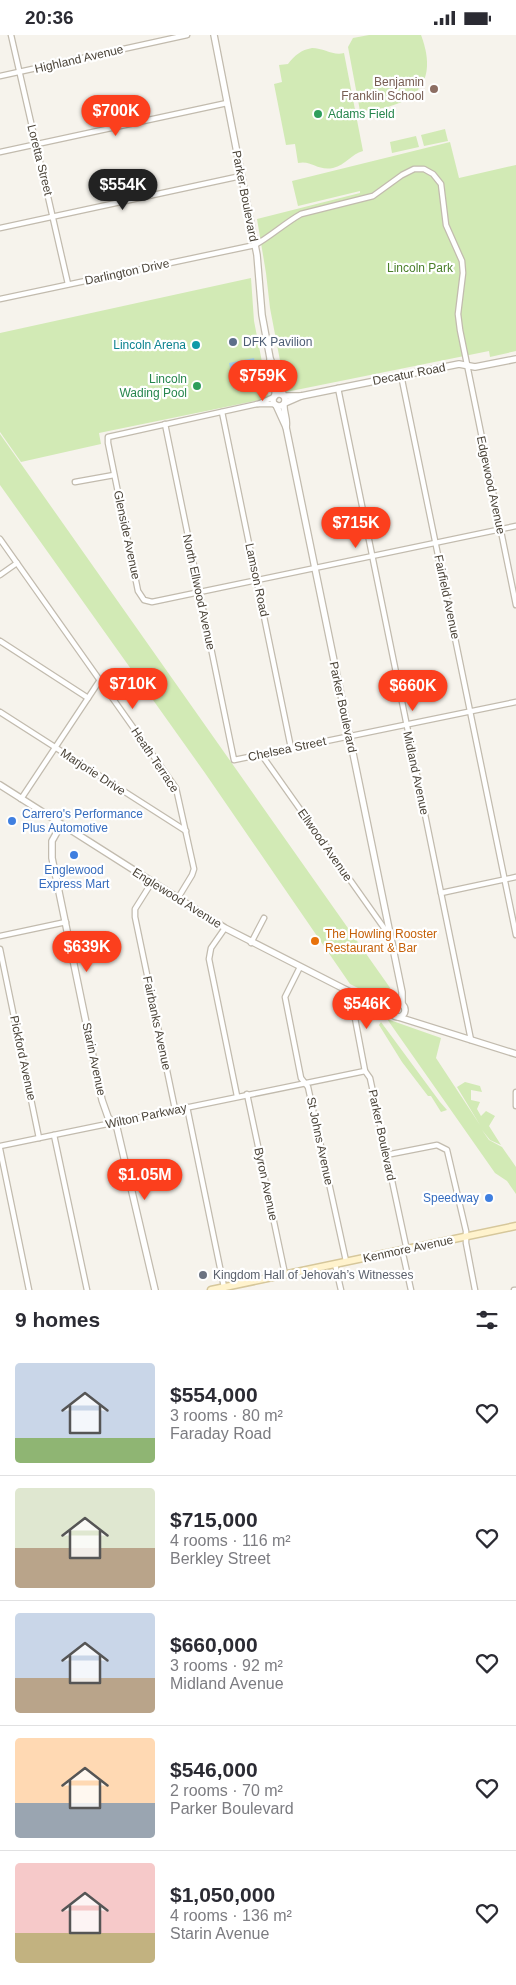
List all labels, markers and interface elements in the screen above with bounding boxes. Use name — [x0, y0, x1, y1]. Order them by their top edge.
text: 20:36 — [25, 7, 74, 28]
street label: Highland Avenue — [33, 42, 125, 76]
place label: Benjamin Franklin School — [341, 75, 424, 103]
marker: Benjamin Franklin School — [428, 83, 440, 95]
pin: $700K — [81, 94, 151, 137]
text: $700K — [92, 102, 140, 119]
place label: Adams Field — [328, 107, 395, 121]
marker: Adams Field — [312, 108, 324, 120]
street label: Loretta Street — [24, 123, 56, 198]
street label: Parker Boulevard — [229, 149, 261, 243]
pin: $554K — [88, 169, 158, 211]
text: $554K — [99, 176, 147, 193]
street label: Darlington Drive — [83, 256, 171, 288]
park label: Lincoln Park — [387, 261, 454, 275]
place label: DFK Pavilion — [243, 335, 312, 349]
marker: DFK Pavilion — [227, 336, 239, 348]
place label: Lincoln Arena — [113, 338, 186, 352]
marker: Lincoln Arena — [190, 339, 202, 351]
pin: $759K — [228, 359, 298, 402]
street label: Decatur Road — [371, 360, 447, 388]
text: $759K — [239, 367, 287, 384]
place label: Lincoln Wading Pool — [119, 372, 187, 400]
marker: Lincoln Wading Pool — [191, 380, 203, 392]
street label: Edgewood Avenue — [474, 435, 508, 536]
street label: Glenside Avenue — [111, 489, 143, 581]
pin: $715K — [321, 507, 391, 549]
text: $715K — [332, 514, 380, 531]
street label: North Ellwood Avenue — [180, 533, 218, 651]
street label: Lamson Road — [242, 542, 272, 618]
street label: Fairfield Avenue — [431, 554, 463, 641]
street label: Parker Boulevard — [327, 660, 359, 754]
pin: $710K — [98, 667, 168, 710]
pin: $660K — [378, 669, 448, 712]
text: $710K — [109, 675, 157, 692]
text: $660K — [389, 677, 437, 694]
street label: Heath Terrace — [128, 725, 182, 795]
street label: Midland Avenue — [400, 730, 432, 816]
street label: Chelsea Street — [247, 734, 328, 764]
street label: Marjorie Drive — [58, 746, 128, 798]
street label: Ellwood Avenue — [295, 806, 355, 884]
place label: Carrero's Performance Plus Automotive — [22, 807, 143, 835]
marker: Carrero's Performance Plus Automotive — [6, 815, 18, 827]
marker: Englewood Express Mart — [68, 849, 80, 861]
place label: Englewood Express Mart — [39, 863, 110, 891]
street label: Englewood Avenue — [130, 865, 224, 931]
place label: The Howling Rooster Restaurant & Bar — [325, 927, 437, 955]
pin: $639K — [52, 931, 122, 973]
marker: The Howling Rooster Restaurant & Bar — [309, 935, 321, 947]
text: $639K — [63, 938, 111, 955]
street label: Fairbanks Avenue — [140, 975, 174, 1072]
pin: $546K — [332, 987, 402, 1030]
text: $546K — [343, 995, 391, 1012]
street label: Pickford Avenue — [7, 1014, 39, 1102]
street label: Starin Avenue — [79, 1021, 109, 1097]
street label: Parker Boulevard — [366, 1088, 398, 1182]
street label: St Johns Avenue — [304, 1096, 336, 1187]
street label: Wilton Parkway — [104, 1101, 188, 1131]
street label: Byron Avenue — [251, 1146, 281, 1222]
pin: $1.05M — [104, 1159, 186, 1201]
text: $1.05M — [118, 1166, 172, 1183]
place label: Speedway — [423, 1191, 479, 1205]
marker: Speedway — [483, 1192, 495, 1204]
street label: Kenmore Avenue — [362, 1233, 455, 1265]
place label: Kingdom Hall of Jehovah’s Witnesses — [213, 1268, 414, 1282]
marker: Kingdom Hall of Jehovah’s Witnesses — [197, 1269, 209, 1281]
icon: filters — [473, 1306, 501, 1334]
text: 9 homes — [15, 1308, 100, 1331]
icon: home — [55, 1383, 115, 1443]
text: $554,000 — [170, 1383, 258, 1406]
icon: heart — [473, 1399, 501, 1427]
text: 3 rooms · 80 m² — [170, 1407, 283, 1424]
text: Faraday Road — [170, 1425, 271, 1442]
icon: home — [55, 1508, 115, 1568]
text: $715,000 — [170, 1508, 258, 1531]
icon: heart — [473, 1524, 501, 1552]
text: 4 rooms · 116 m² — [170, 1532, 291, 1549]
text: Berkley Street — [170, 1550, 270, 1567]
icon: home — [55, 1633, 115, 1693]
text: $660,000 — [170, 1633, 258, 1656]
icon: heart — [473, 1649, 501, 1677]
text: 3 rooms · 92 m² — [170, 1657, 283, 1674]
text: Midland Avenue — [170, 1675, 284, 1692]
icon: home — [55, 1758, 115, 1818]
text: $546,000 — [170, 1758, 258, 1781]
icon: heart — [473, 1774, 501, 1802]
text: 2 rooms · 70 m² — [170, 1782, 283, 1799]
text: Parker Boulevard — [170, 1800, 294, 1817]
icon: home — [55, 1883, 115, 1943]
text: $1,050,000 — [170, 1883, 275, 1906]
icon: heart — [473, 1899, 501, 1927]
text: 4 rooms · 136 m² — [170, 1907, 292, 1924]
text: Starin Avenue — [170, 1925, 269, 1942]

